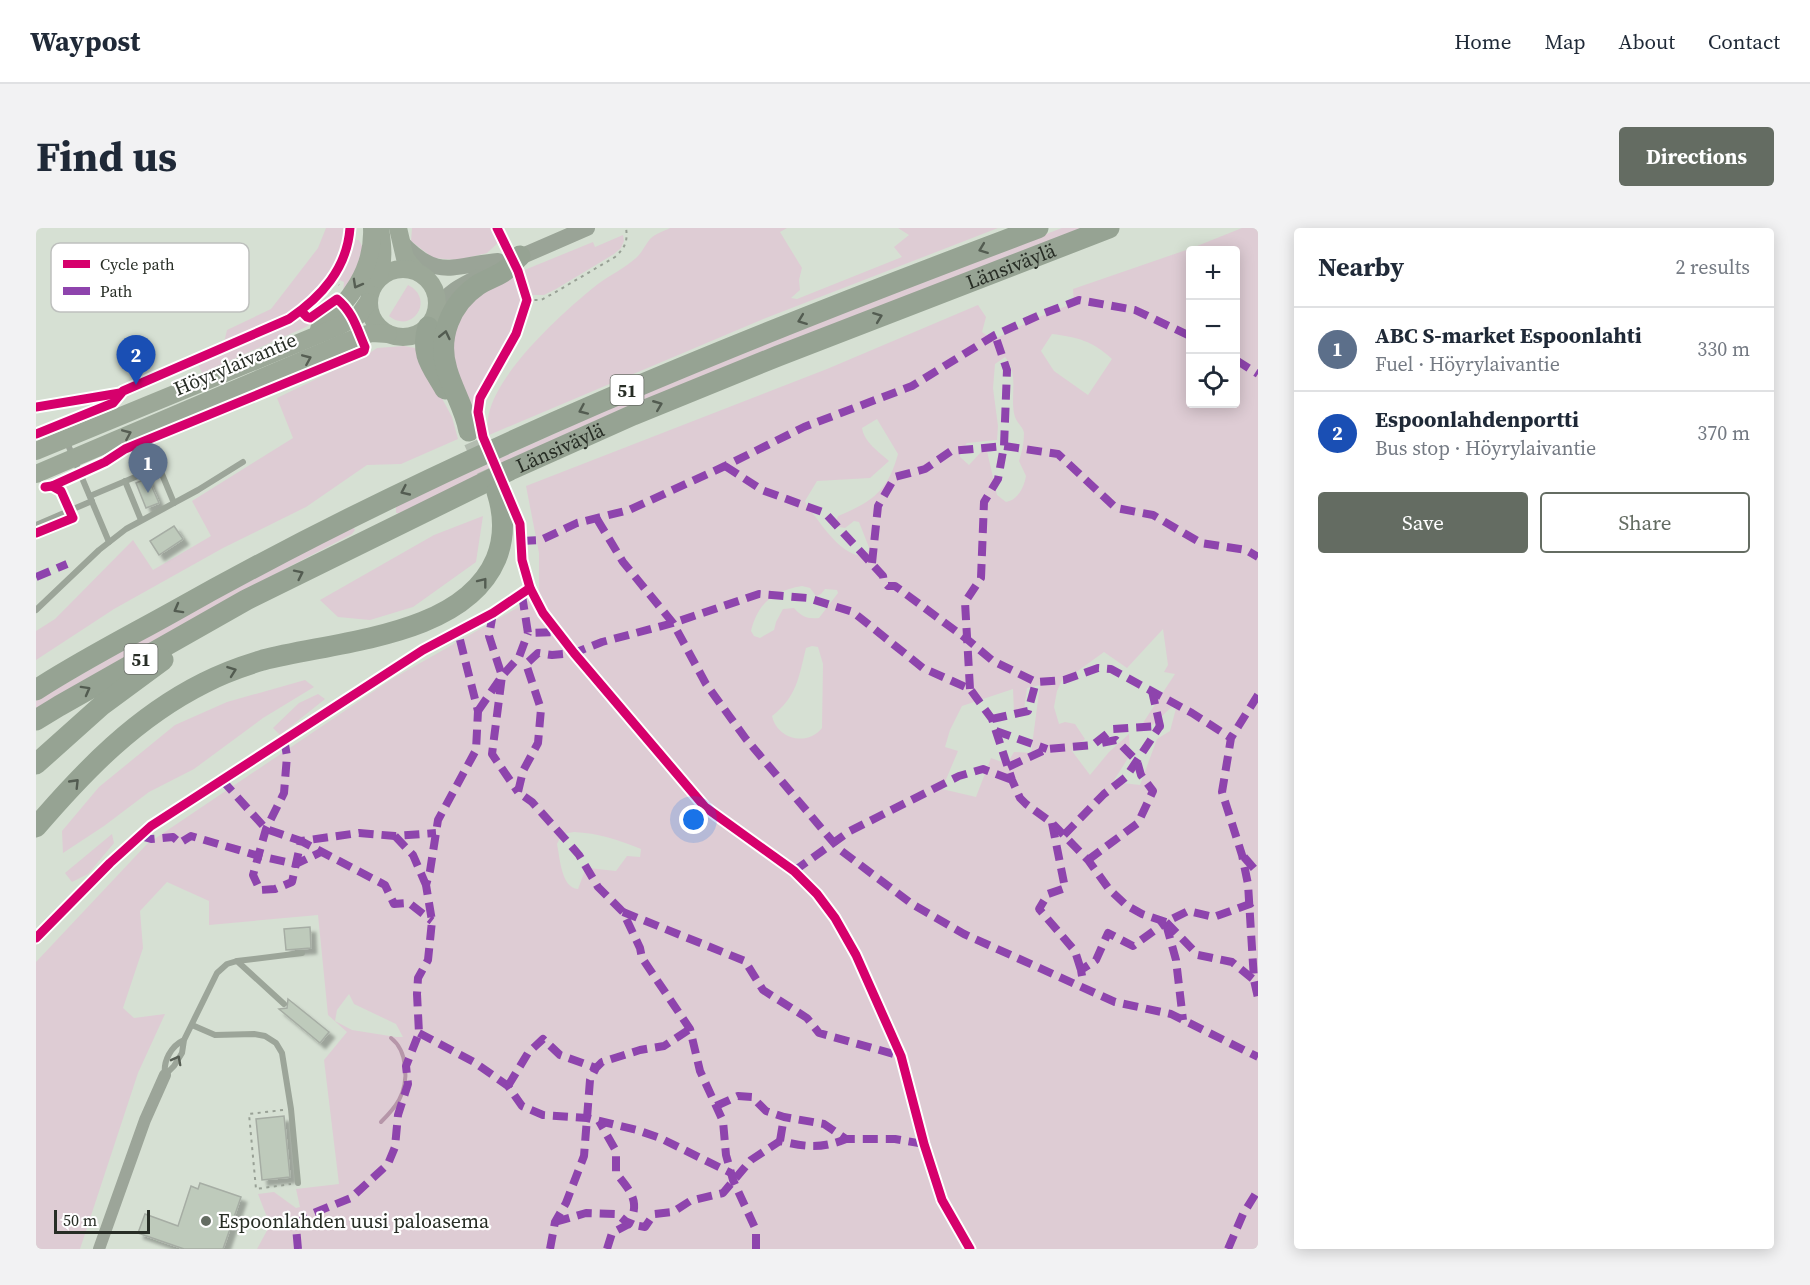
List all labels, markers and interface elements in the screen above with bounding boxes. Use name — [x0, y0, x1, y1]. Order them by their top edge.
text: Waypost — [30, 22, 140, 60]
text: Home — [1454, 27, 1512, 56]
text: Map — [1545, 27, 1586, 56]
text: About — [1619, 27, 1675, 56]
text: Contact — [1708, 27, 1780, 56]
text: Find us — [36, 127, 177, 185]
button: Directions — [1619, 127, 1774, 186]
street label: Länsiväylä — [962, 236, 1060, 296]
one-way arrow — [979, 242, 990, 254]
legend — [51, 243, 249, 312]
map controls — [1186, 246, 1240, 408]
button: + — [1186, 246, 1240, 300]
text: Nearby — [1318, 249, 1404, 285]
text: Cycle path — [100, 253, 175, 275]
text: 2 results — [1675, 253, 1750, 281]
one-way arrow — [353, 277, 364, 288]
text: Path — [100, 280, 133, 302]
button: − — [1186, 300, 1240, 354]
one-way arrow — [797, 312, 807, 325]
one-way arrow — [872, 312, 883, 324]
text: ABC S-market Espoonlahti — [1375, 320, 1642, 350]
street label: Höyrylaivantie — [169, 326, 301, 402]
one-way arrow — [438, 330, 451, 340]
text: 1 — [1332, 335, 1343, 363]
text: 330 m — [1697, 335, 1750, 363]
pin: 2 — [116, 336, 156, 385]
text: Fuel · Höyrylaivantie — [1375, 350, 1560, 378]
one-way arrow — [301, 354, 312, 366]
button: locate — [1186, 354, 1240, 408]
road number: 51 — [610, 375, 644, 405]
one-way arrow — [652, 400, 663, 412]
one-way arrow — [578, 403, 589, 415]
text: Espoonlahdenportti — [1375, 404, 1579, 434]
street label: Länsiväylä — [511, 415, 609, 480]
text: 2 — [1332, 419, 1343, 447]
text: 370 m — [1697, 419, 1750, 447]
one-way arrow — [121, 429, 132, 441]
text: Bus stop · Höyrylaivantie — [1375, 434, 1596, 462]
pin: 1 — [128, 444, 168, 493]
one-way arrow — [401, 484, 412, 496]
button: Save — [1318, 492, 1528, 553]
button: Share — [1540, 492, 1750, 553]
one-way arrow — [292, 570, 303, 581]
one-way arrow — [475, 577, 486, 588]
one-way arrow — [173, 602, 184, 613]
road number: 51 — [124, 644, 158, 674]
one-way arrow — [226, 665, 237, 678]
one-way arrow — [80, 686, 90, 697]
one-way arrow — [68, 780, 79, 790]
your location — [679, 805, 708, 834]
one-way arrow — [170, 1056, 181, 1066]
scale bar — [54, 1207, 150, 1234]
place label: Espoonlahden uusi paloasema — [218, 1207, 490, 1235]
text: 50 m — [63, 1209, 97, 1231]
marker: Espoonlahden uusi paloasema — [199, 1214, 213, 1228]

